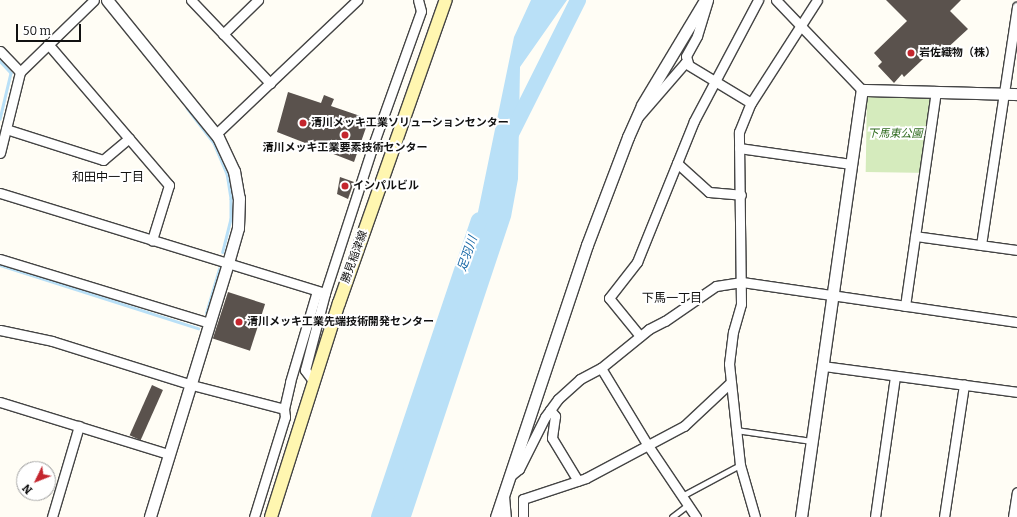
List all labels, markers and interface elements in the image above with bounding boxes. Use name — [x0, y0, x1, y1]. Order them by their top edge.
scale bar — [18, 16, 83, 42]
text: 50 m — [23, 24, 51, 38]
place label: 岩佐織物（株） — [919, 46, 996, 60]
marker: 岩佐織物（株） — [906, 48, 916, 58]
place label: 清川メッキ工業ソリューションセンター — [311, 116, 509, 130]
marker: 清川メッキ工業ソリューションセンター — [298, 118, 308, 128]
park label: 下馬東公園 — [868, 127, 922, 141]
marker: 清川メッキ工業要素技術センター — [340, 130, 350, 140]
place label: 清川メッキ工業要素技術センター — [263, 141, 427, 155]
district label: 和田中一丁目 — [72, 171, 144, 185]
place label: インパルビル — [353, 179, 419, 193]
marker: インパルビル — [340, 181, 350, 191]
street label: 勝見稲津線 — [339, 229, 371, 285]
water label: 足羽川 — [455, 235, 481, 273]
district label: 下馬一丁目 — [642, 292, 702, 306]
place label: 清川メッキ工業先端技術開発センター — [247, 315, 434, 329]
marker: 清川メッキ工業先端技術開発センター — [234, 317, 244, 327]
north arrow — [16, 461, 56, 501]
text: N — [20, 481, 35, 496]

